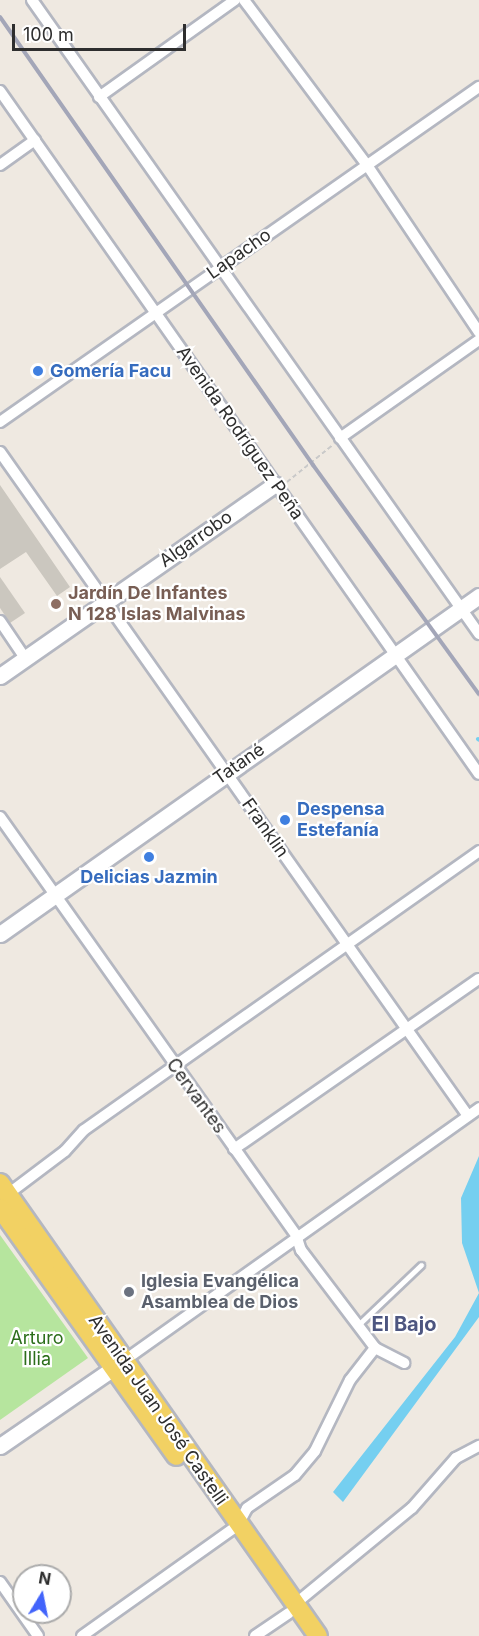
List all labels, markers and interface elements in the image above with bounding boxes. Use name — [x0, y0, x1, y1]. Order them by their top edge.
scale bar — [15, 12, 189, 50]
text: 100 m — [23, 24, 74, 45]
street label: Lapacho — [203, 224, 275, 284]
street label: Avenida Rodríguez Peña — [172, 342, 308, 524]
place label: Gomería Facu — [50, 360, 171, 382]
marker: Gomería Facu — [31, 364, 45, 378]
street label: Algarrobo — [155, 506, 237, 572]
place label: Jardín De Infantes N 128 Islas Malvinas — [68, 583, 246, 626]
marker: Jardín De Infantes N 128 Islas Malvinas — [49, 597, 63, 611]
street label: Tatané — [209, 739, 269, 789]
street label: Franklin — [237, 794, 293, 862]
place label: Despensa Estefanía — [297, 799, 385, 842]
marker: Despensa Estefanía — [278, 813, 292, 827]
marker: Delicias Jazmin — [142, 850, 156, 864]
place label: Delicias Jazmin — [80, 866, 218, 888]
street label: Cervantes — [162, 1054, 230, 1138]
place label: Iglesia Evangélica Asamblea de Dios — [141, 1271, 299, 1314]
marker: Iglesia Evangélica Asamblea de Dios — [122, 1285, 136, 1299]
street label: Avenida Juan José Castelli — [84, 1311, 232, 1509]
district label: El Bajo — [372, 1312, 436, 1336]
park label: Arturo Illia — [10, 1328, 64, 1370]
north arrow — [12, 1564, 72, 1624]
text: N — [37, 1567, 53, 1589]

